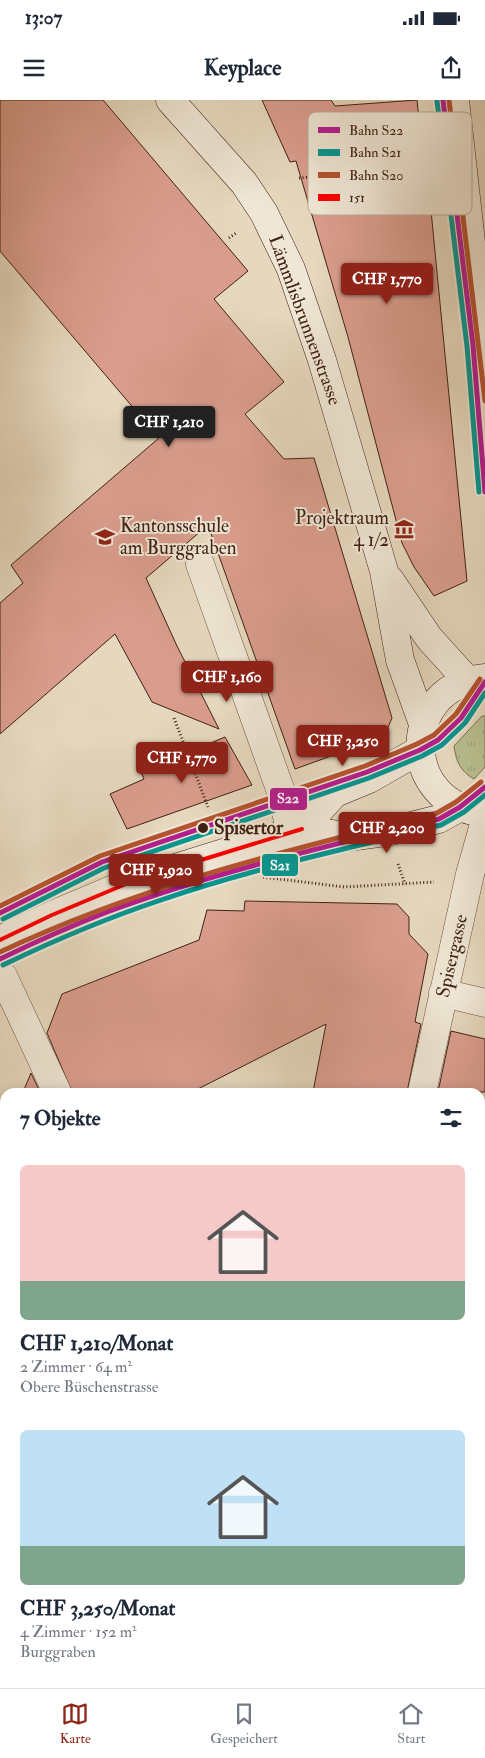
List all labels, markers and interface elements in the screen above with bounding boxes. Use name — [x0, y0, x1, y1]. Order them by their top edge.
text: 13:07 — [25, 6, 62, 30]
icon: menu — [20, 54, 48, 82]
text: Keyplace — [204, 54, 281, 82]
icon: share — [437, 54, 465, 82]
legend — [308, 112, 472, 215]
text: Bahn S22 — [349, 122, 403, 139]
text: Bahn S21 — [349, 144, 401, 161]
text: Bahn S20 — [349, 167, 404, 184]
text: 151 — [349, 189, 365, 206]
street label: Lämmlisbrunnenstrasse — [263, 232, 347, 409]
pin: CHF 1,770 — [330, 262, 444, 305]
text: CHF 1,770 — [352, 269, 422, 289]
pin: CHF 1,210 — [112, 406, 226, 448]
text: CHF 1,210 — [134, 412, 204, 432]
place label: Projektraum 4 1/2 — [295, 506, 389, 552]
place label: Kantonsschule am Burggraben — [120, 514, 237, 560]
museum icon: Projektraum 4 1/2 — [393, 518, 415, 540]
school or university icon: Kantonsschule am Burggraben — [94, 526, 116, 548]
pin: CHF 1,160 — [170, 660, 284, 703]
text: CHF 1,160 — [192, 667, 262, 687]
pin: CHF 3,250 — [286, 724, 400, 767]
text: CHF 3,250 — [307, 731, 379, 751]
pin: CHF 1,770 — [125, 742, 239, 784]
text: CHF 1,770 — [147, 748, 217, 768]
line badge: S22 — [269, 787, 308, 811]
text: S22 — [277, 790, 299, 807]
pin: CHF 2,200 — [330, 812, 444, 854]
place label: Spisertor — [214, 816, 284, 841]
text: CHF 2,200 — [350, 818, 424, 838]
marker: Spisertor — [196, 821, 210, 835]
line badge: S21 — [261, 853, 299, 877]
pin: CHF 1,920 — [99, 854, 213, 896]
text: S21 — [270, 857, 290, 874]
text: CHF 1,920 — [120, 860, 192, 880]
street label: Spisergasse — [431, 912, 474, 1000]
icon: filters — [437, 1104, 465, 1132]
text: 7 Objekte — [20, 1105, 101, 1132]
icon: home — [198, 1197, 288, 1287]
text: CHF 1,210/Monat — [20, 1330, 173, 1357]
text: 2 Zimmer · 64 m² — [20, 1357, 132, 1377]
text: Obere Büschenstrasse — [20, 1377, 158, 1397]
icon: home — [198, 1462, 288, 1552]
text: CHF 3,250/Monat — [20, 1595, 175, 1622]
text: 4 Zimmer · 152 m² — [20, 1622, 137, 1642]
text: Burggraben — [20, 1642, 96, 1662]
tab: Karte — [60, 1700, 91, 1747]
tab: Gespeichert — [210, 1700, 278, 1747]
tab: Start — [397, 1700, 425, 1747]

